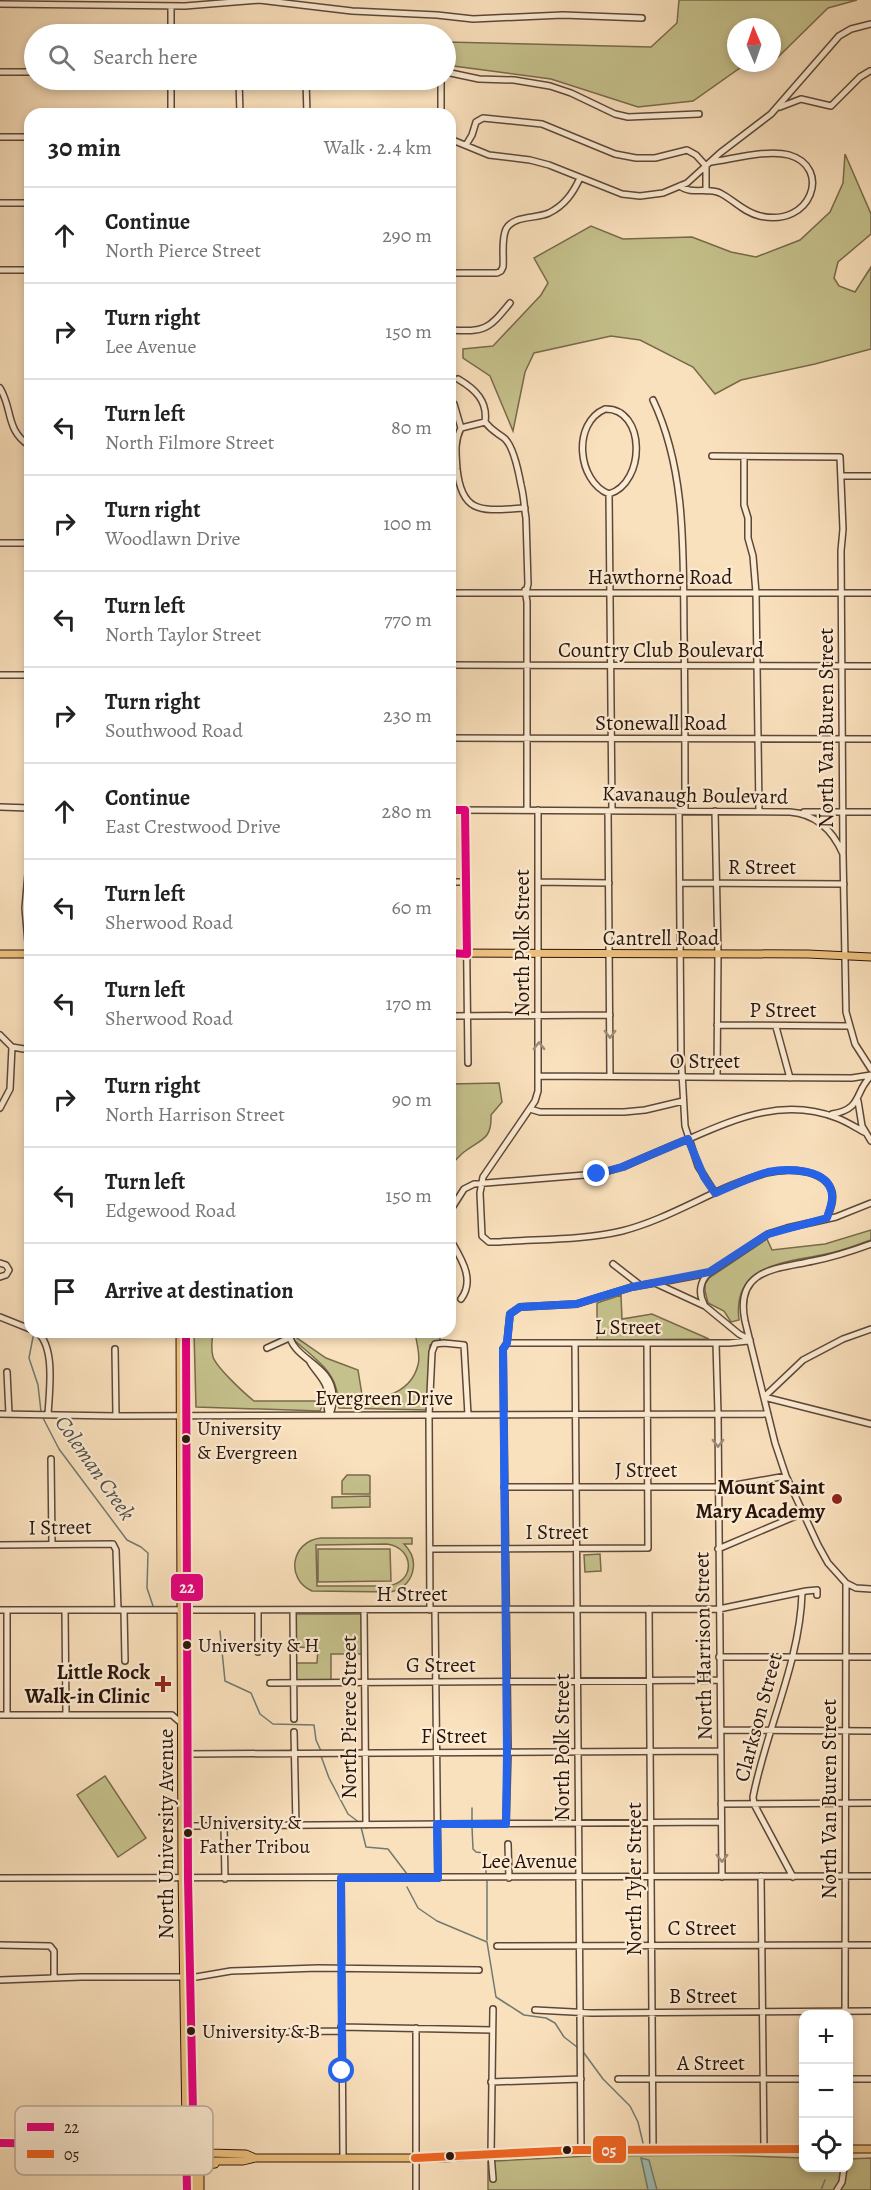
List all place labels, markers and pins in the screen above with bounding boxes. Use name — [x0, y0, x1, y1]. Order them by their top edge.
place label: University & Evergreen — [197, 1415, 298, 1466]
marker: University & Evergreen — [180, 1433, 192, 1445]
place label: Mount Saint Mary Academy — [695, 1473, 826, 1525]
marker: Mount Saint Mary Academy — [830, 1492, 844, 1506]
place label: University & H — [198, 1632, 319, 1659]
marker: University & H — [181, 1639, 193, 1651]
place label: Little Rock Walk-in Clinic — [24, 1658, 150, 1710]
marker: Little Rock Walk-in Clinic — [154, 1675, 172, 1693]
place label: University & Father Tribou — [199, 1809, 310, 1860]
marker: University & Father Tribou — [182, 1827, 194, 1839]
place label: University & B — [202, 2018, 320, 2045]
marker: University & B — [185, 2025, 197, 2037]
unlabelled marker — [561, 2144, 573, 2156]
unlabelled marker — [444, 2150, 456, 2162]

